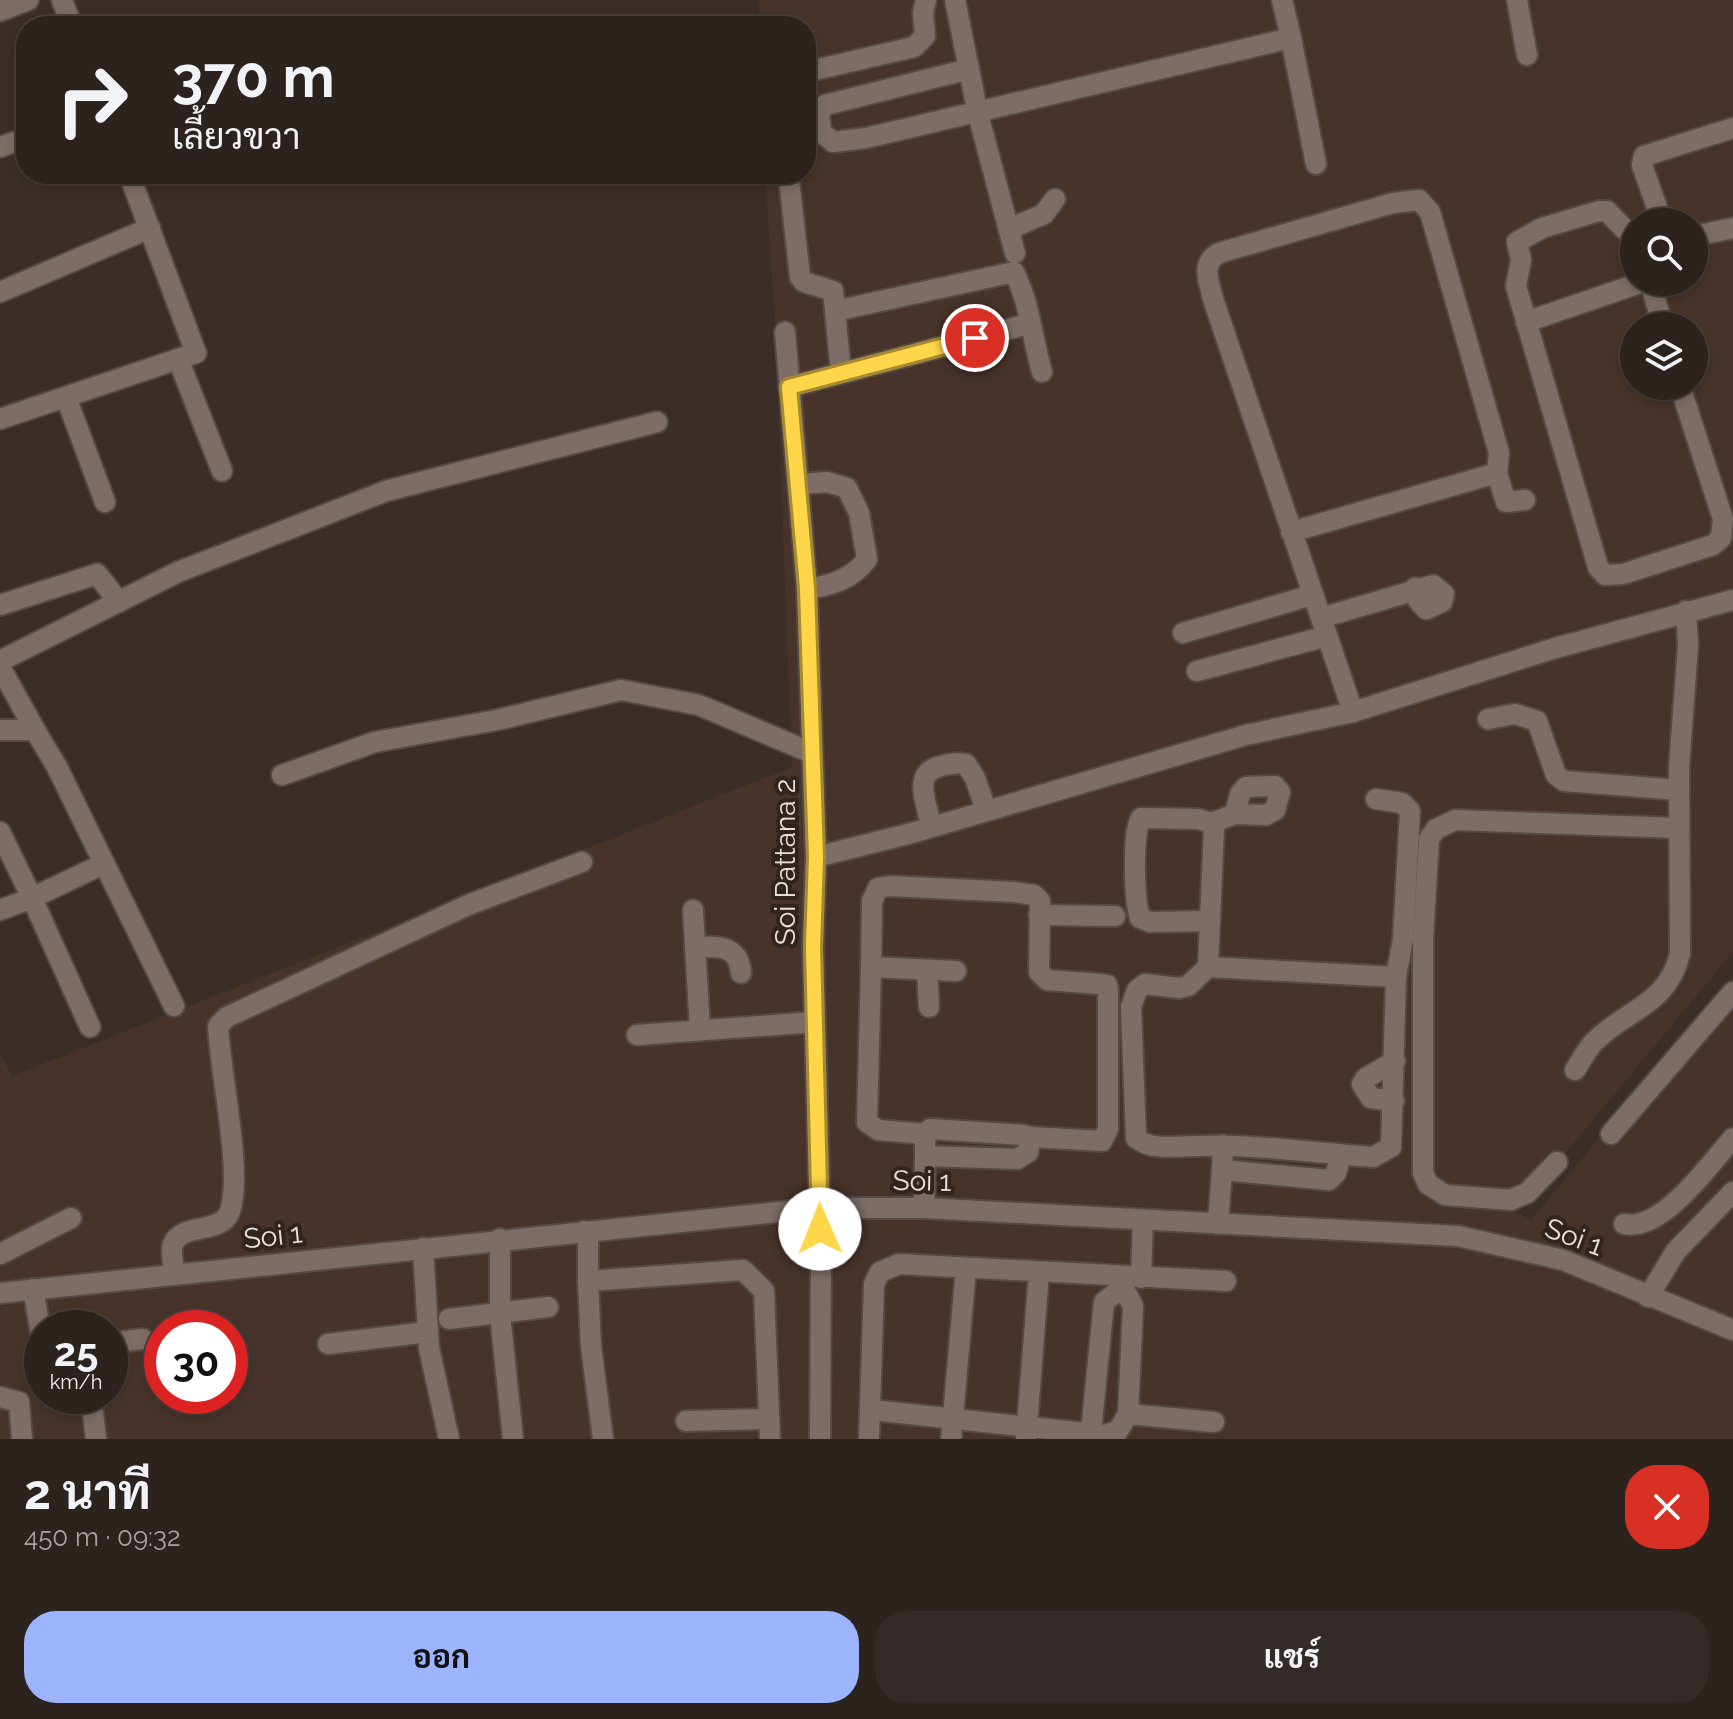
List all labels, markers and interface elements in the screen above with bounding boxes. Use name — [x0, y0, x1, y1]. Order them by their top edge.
text: 370 m — [172, 44, 335, 110]
icon: right — [40, 48, 144, 152]
text: เลี้ยวขวา — [172, 115, 300, 157]
map controls — [1620, 208, 1708, 400]
button: search — [1620, 208, 1708, 296]
pin — [941, 304, 1009, 372]
button: layers — [1620, 312, 1708, 400]
icon: arrive — [953, 316, 997, 360]
street label: Soi Pattana 2 — [769, 779, 802, 945]
street label: Soi 1 — [892, 1164, 952, 1198]
position arrow — [778, 1187, 862, 1271]
street label: Soi 1 — [1541, 1211, 1607, 1263]
street label: Soi 1 — [242, 1217, 304, 1255]
speed limit sign: 30 — [144, 1310, 248, 1414]
text: 25 — [54, 1328, 98, 1375]
text: km/h — [50, 1370, 102, 1394]
text: 2 นาที — [24, 1464, 151, 1520]
button: close — [1625, 1465, 1709, 1549]
text: 450 m · 09:32 — [24, 1522, 180, 1552]
button: ออก — [24, 1611, 859, 1703]
button: แชร์ — [875, 1611, 1709, 1703]

